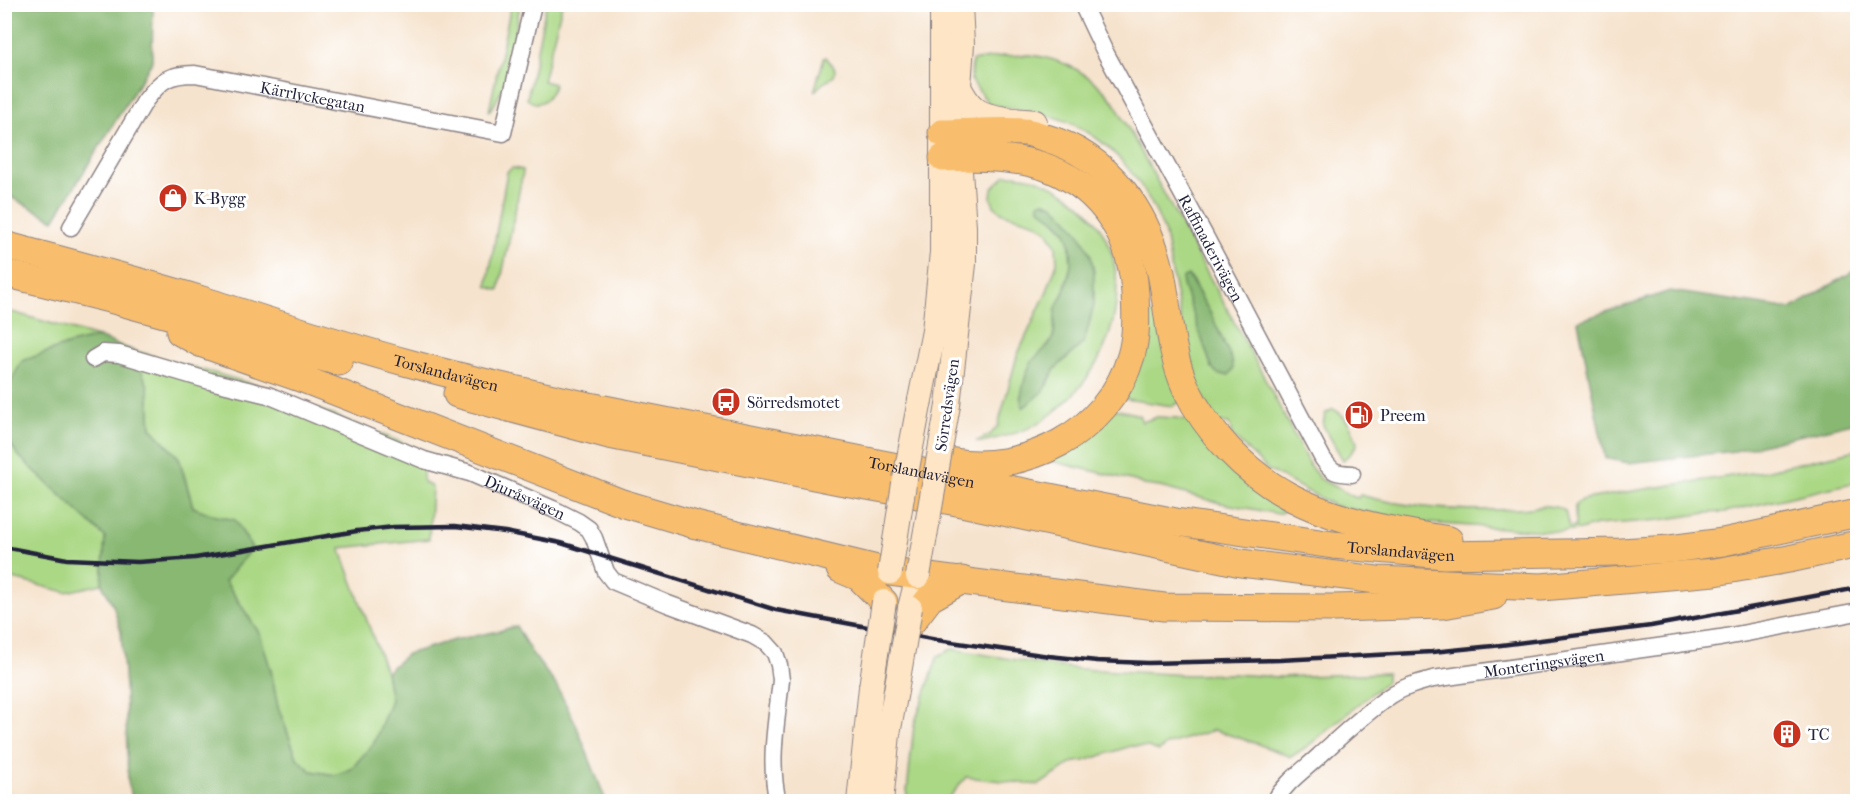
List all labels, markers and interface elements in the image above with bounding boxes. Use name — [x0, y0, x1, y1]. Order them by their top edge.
street label: Kärrlyckegatan — [259, 77, 367, 116]
shop icon: K-Bygg — [157, 182, 189, 214]
place label: K-Bygg — [194, 189, 246, 208]
street label: Raffinaderivägen — [1175, 191, 1248, 305]
street label: Torslandavägen — [391, 350, 501, 395]
street label: Sörredsvägen — [931, 357, 963, 453]
bus stop icon: Sörredsmotet — [710, 386, 742, 418]
place label: Sörredsmotet — [747, 393, 840, 412]
fuel station icon: Preem — [1343, 399, 1375, 431]
place label: Preem — [1380, 406, 1426, 425]
street label: Torslandavägen — [867, 452, 977, 492]
street label: Djuråsvägen — [481, 471, 569, 523]
street label: Torslandavägen — [1346, 537, 1455, 565]
street label: Monteringsvägen — [1482, 645, 1606, 681]
building icon: TC — [1771, 718, 1803, 750]
place label: TC — [1808, 725, 1830, 744]

